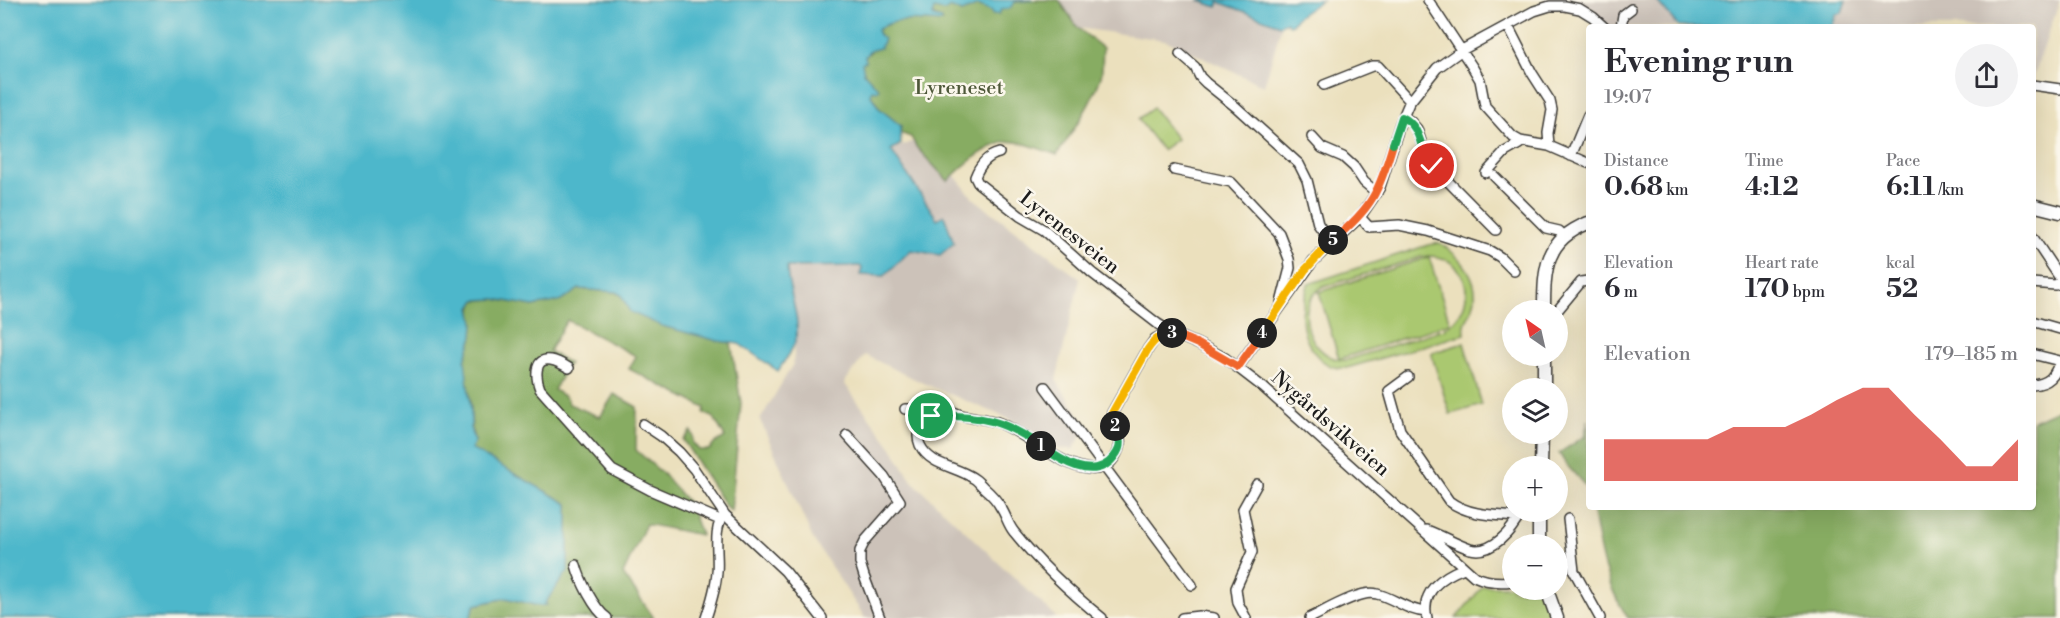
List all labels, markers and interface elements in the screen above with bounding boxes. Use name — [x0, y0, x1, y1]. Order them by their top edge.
text: Evening run — [1604, 42, 1793, 83]
button: share — [1955, 44, 2018, 107]
park label: Lyreneset — [914, 76, 1004, 101]
text: 19:07 — [1604, 85, 1652, 110]
pin — [1406, 140, 1457, 191]
icon: check — [1415, 149, 1448, 182]
text: Distance — [1604, 151, 1669, 171]
text: Time — [1745, 151, 1784, 171]
text: Pace — [1886, 151, 1920, 171]
text: 0.68 — [1604, 171, 1663, 203]
text: 4:12 — [1745, 171, 1799, 203]
text: 6:11 — [1886, 171, 1935, 203]
text: km — [1663, 180, 1689, 200]
text: /km — [1935, 180, 1964, 200]
street label: Lyrenesveien — [1014, 186, 1124, 280]
pin: 5 — [1318, 225, 1348, 255]
text: 5 — [1328, 230, 1338, 250]
text: Elevation — [1604, 253, 1673, 273]
text: Heart rate — [1745, 253, 1819, 273]
text: kcal — [1886, 253, 1915, 273]
text: 6 — [1604, 273, 1620, 305]
text: 170 — [1745, 273, 1789, 305]
text: 52 — [1886, 273, 1918, 305]
text: m — [1620, 282, 1638, 302]
text: bpm — [1789, 282, 1825, 302]
north arrow — [1502, 300, 1568, 366]
map controls — [1502, 300, 1568, 600]
pin: 3 — [1157, 318, 1187, 348]
pin: 4 — [1247, 318, 1277, 348]
text: 3 — [1167, 323, 1177, 343]
text: 4 — [1257, 323, 1267, 343]
text: Elevation — [1604, 342, 1691, 367]
text: 179–185 m — [1925, 342, 2018, 367]
street label: Nygårdsvikveien — [1266, 366, 1395, 483]
button: layers — [1502, 378, 1568, 444]
pin — [905, 390, 956, 441]
icon: arrive — [914, 399, 947, 432]
pin: 2 — [1100, 411, 1130, 441]
text: 2 — [1110, 416, 1120, 436]
pin: 1 — [1026, 431, 1056, 461]
text: 1 — [1037, 436, 1045, 456]
button: + — [1502, 456, 1568, 522]
button: − — [1502, 534, 1568, 600]

